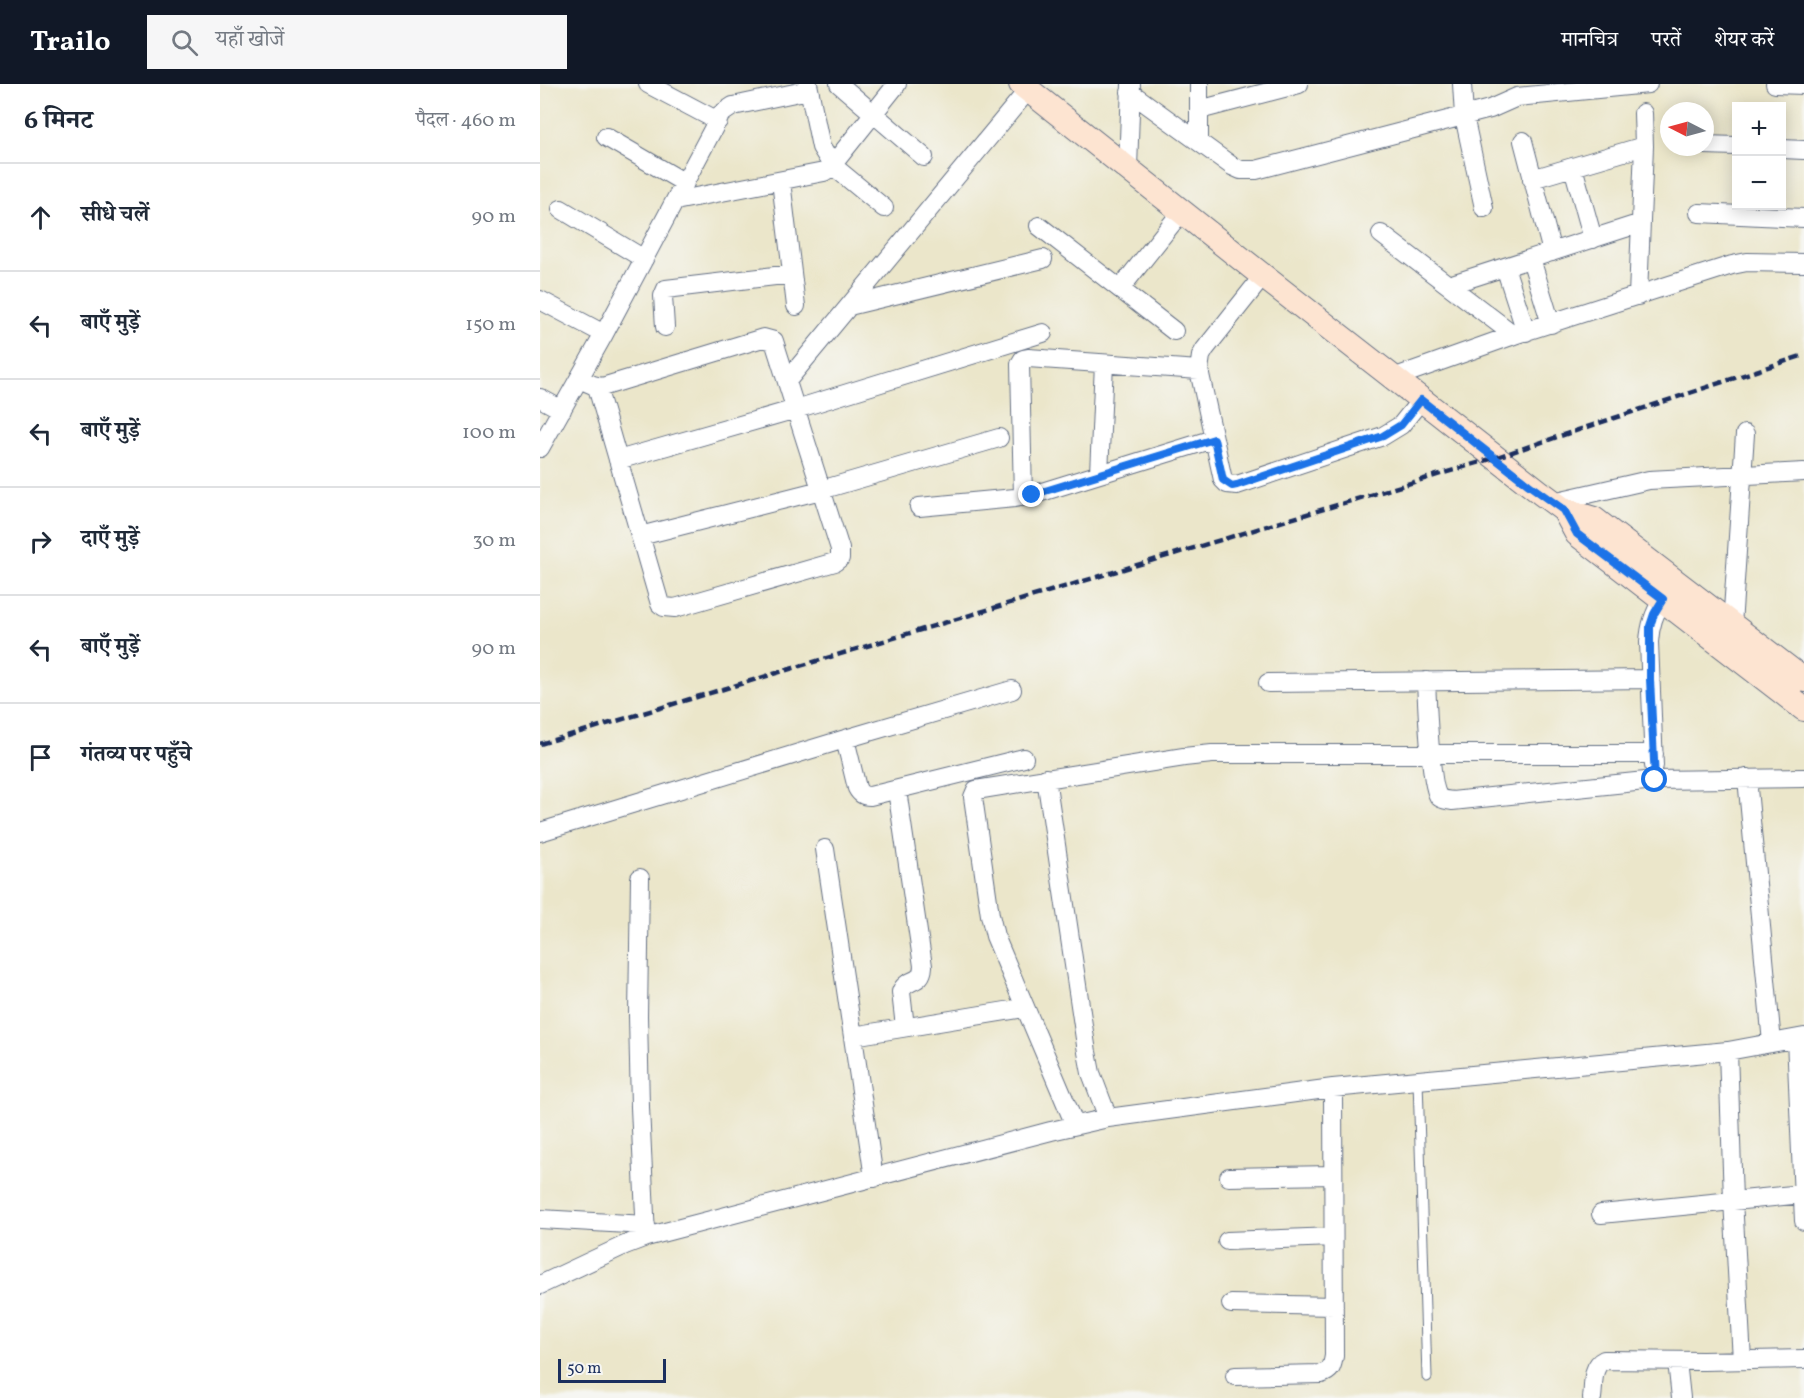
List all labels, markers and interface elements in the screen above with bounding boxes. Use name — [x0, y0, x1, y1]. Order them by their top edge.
search box — [147, 15, 567, 69]
text: Trailo — [30, 23, 111, 62]
text: यहाँ खोजें — [216, 25, 284, 56]
icon: search — [168, 26, 201, 59]
text: मानचित्र — [1561, 26, 1618, 55]
text: परतें — [1651, 26, 1681, 55]
text: शेयर करें — [1714, 26, 1774, 55]
north arrow — [1660, 102, 1714, 156]
map controls — [1732, 102, 1786, 210]
button: + — [1732, 102, 1786, 156]
text: 6 मिनट — [24, 103, 93, 139]
text: पैदल · 460 m — [416, 107, 516, 135]
button: − — [1732, 156, 1786, 210]
text: सीधे चलें — [81, 200, 149, 231]
icon: ahead — [24, 201, 57, 234]
text: 90 m — [472, 203, 516, 231]
text: बाएँ मुड़ें — [81, 308, 140, 339]
icon: left — [24, 309, 57, 342]
text: 150 m — [465, 311, 516, 339]
text: बाएँ मुड़ें — [81, 416, 140, 447]
icon: left — [24, 417, 57, 450]
text: 100 m — [462, 419, 516, 447]
route end — [1018, 481, 1044, 507]
text: दाएँ मुड़ें — [81, 524, 139, 555]
icon: right — [24, 525, 57, 558]
text: 30 m — [472, 527, 516, 555]
text: बाएँ मुड़ें — [81, 632, 140, 663]
icon: left — [24, 633, 57, 666]
text: 90 m — [472, 635, 516, 663]
text: गंतव्य पर पहुँचे — [81, 740, 192, 771]
icon: arrive — [24, 741, 57, 774]
route start — [1641, 766, 1667, 792]
scale bar — [558, 1356, 666, 1384]
text: 50 m — [567, 1358, 601, 1380]

